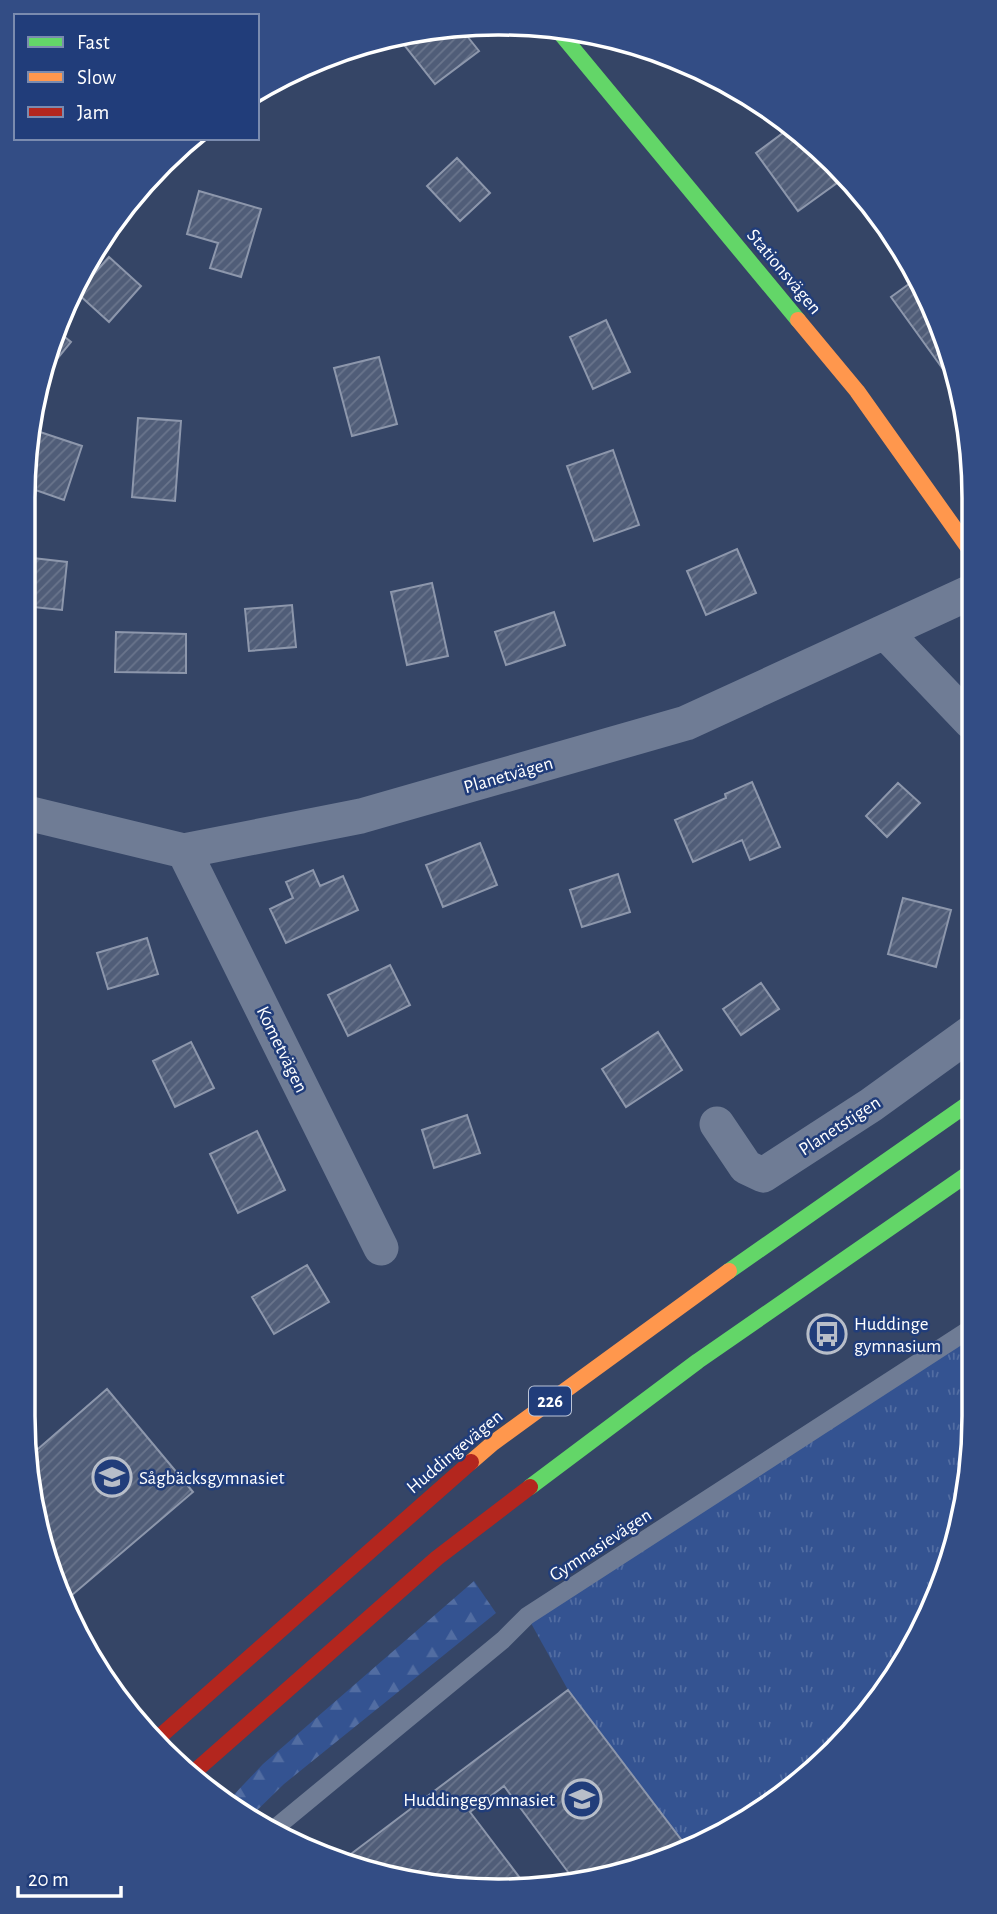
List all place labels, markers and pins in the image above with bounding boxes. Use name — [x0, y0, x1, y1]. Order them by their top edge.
bus stop icon: Huddinge gymnasium — [806, 1313, 848, 1355]
place label: Huddinge gymnasium — [854, 1315, 941, 1356]
school or university icon: Sågbäcksgymnasiet — [91, 1456, 133, 1498]
place label: Sågbäcksgymnasiet — [139, 1469, 285, 1488]
school or university icon: Huddingegymnasiet — [561, 1778, 603, 1820]
place label: Huddingegymnasiet — [403, 1791, 555, 1810]

